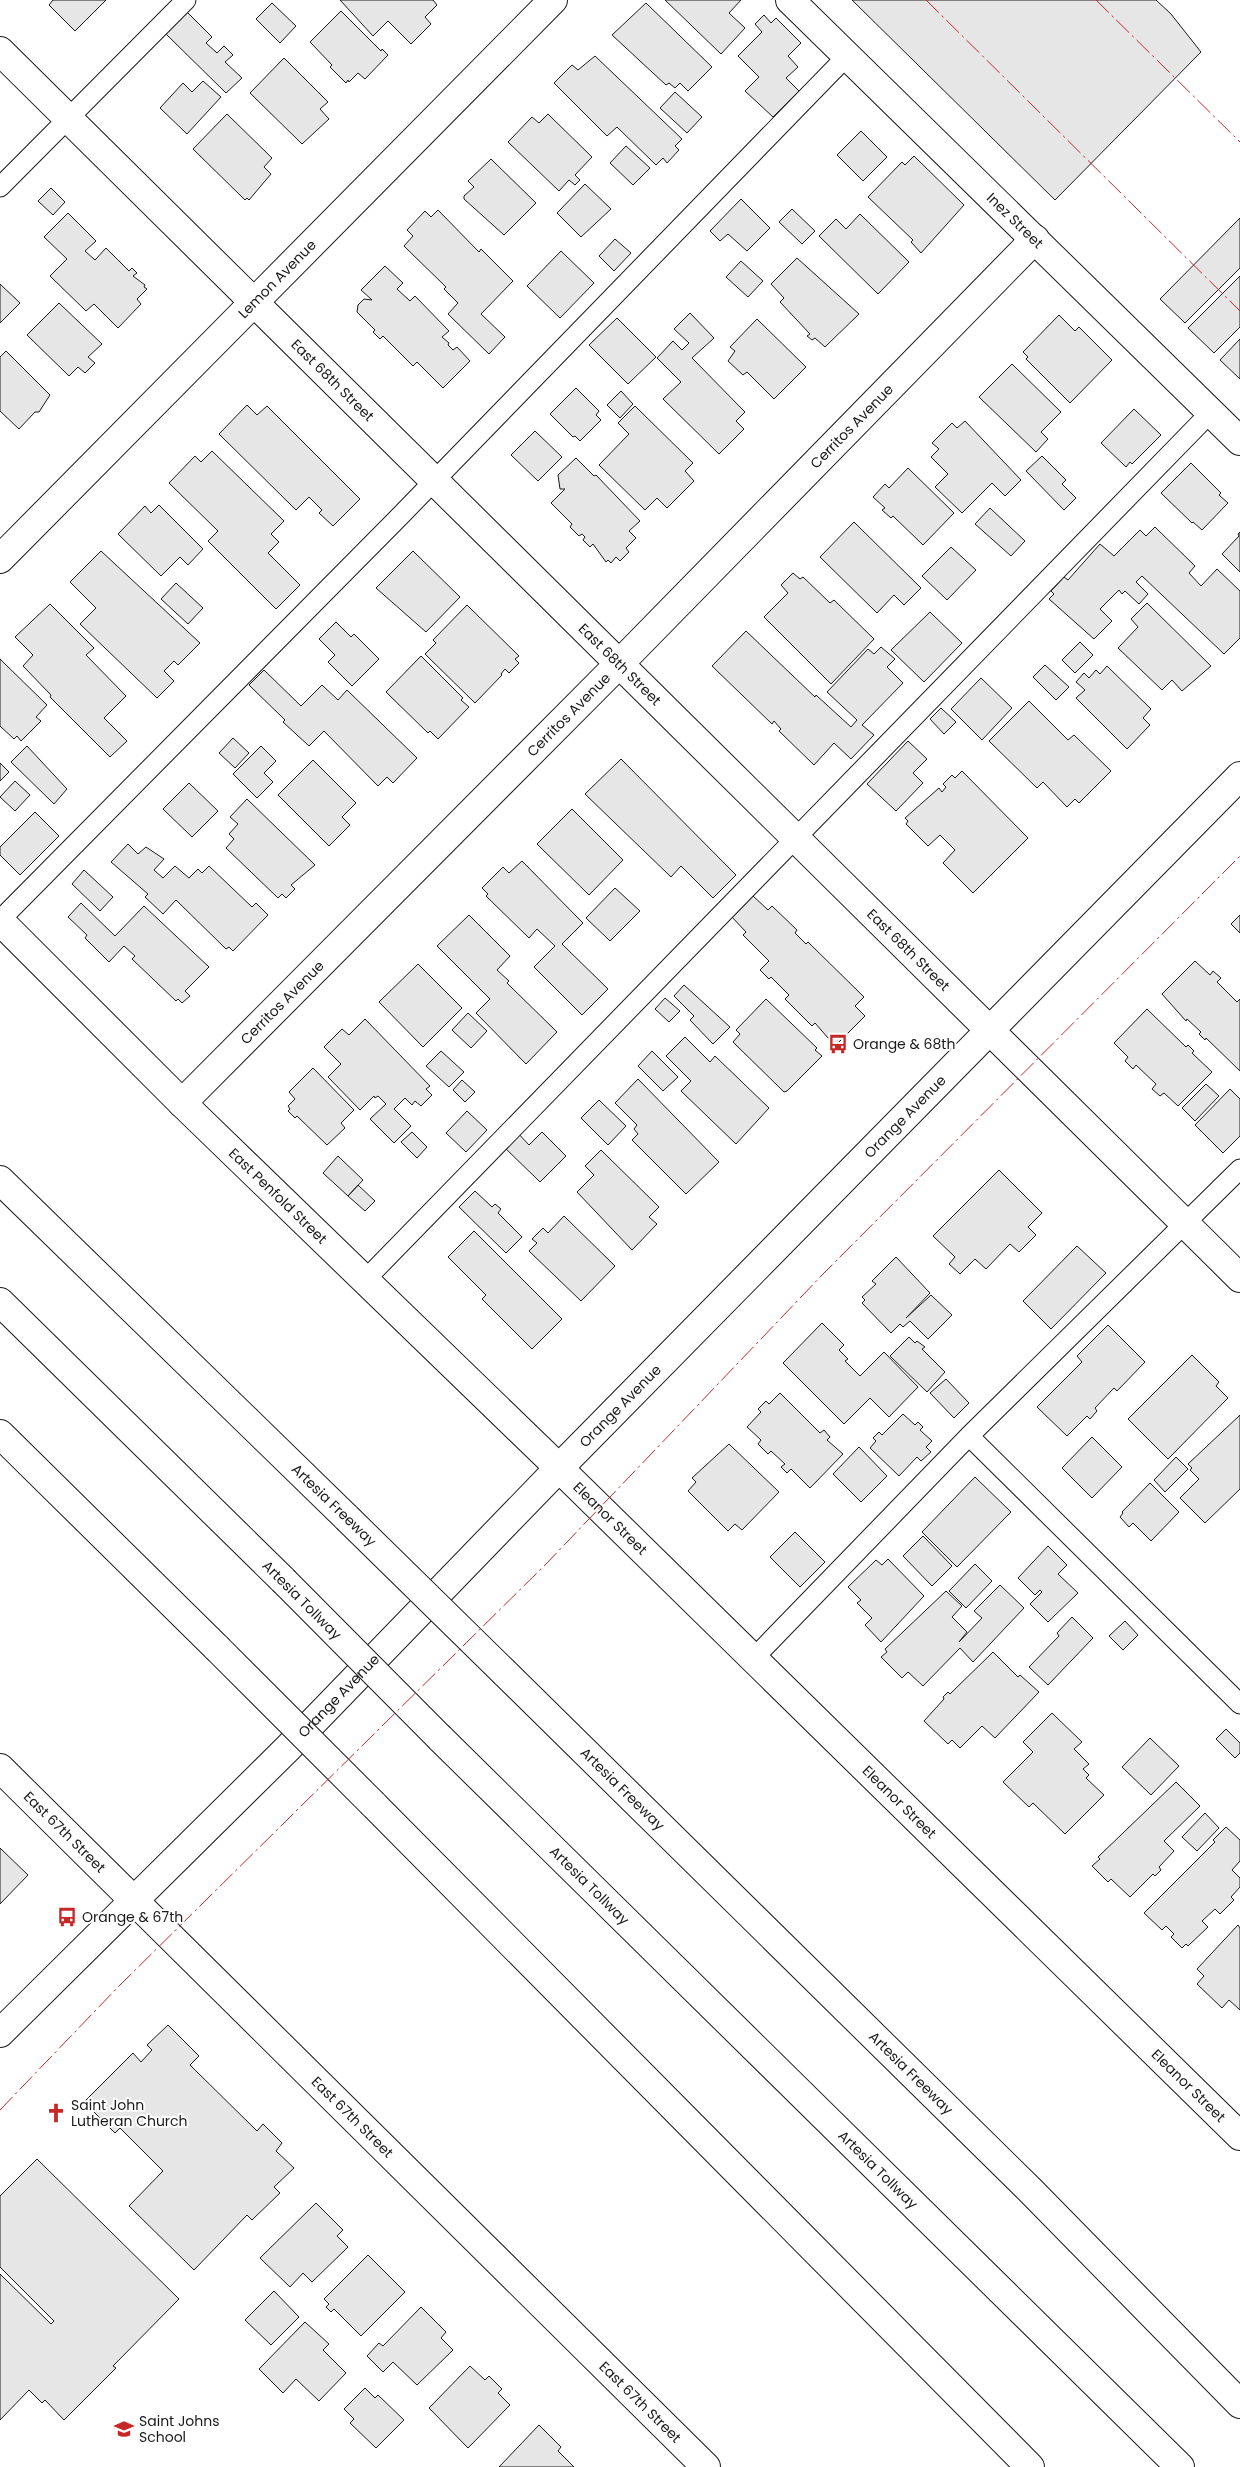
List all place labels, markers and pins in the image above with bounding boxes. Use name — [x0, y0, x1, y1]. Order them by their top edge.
bus stop icon: Orange & 68th — [827, 1033, 849, 1055]
place label: Orange & 68th — [853, 1034, 955, 1054]
bus stop icon: Orange & 67th — [56, 1906, 78, 1928]
place label: Orange & 67th — [82, 1907, 183, 1927]
place label: Saint John Lutheran Church — [71, 2095, 188, 2131]
church icon: Saint John Lutheran Church — [45, 2102, 67, 2124]
place label: Saint Johns School — [139, 2411, 220, 2447]
school or university icon: Saint Johns School — [113, 2418, 135, 2440]

